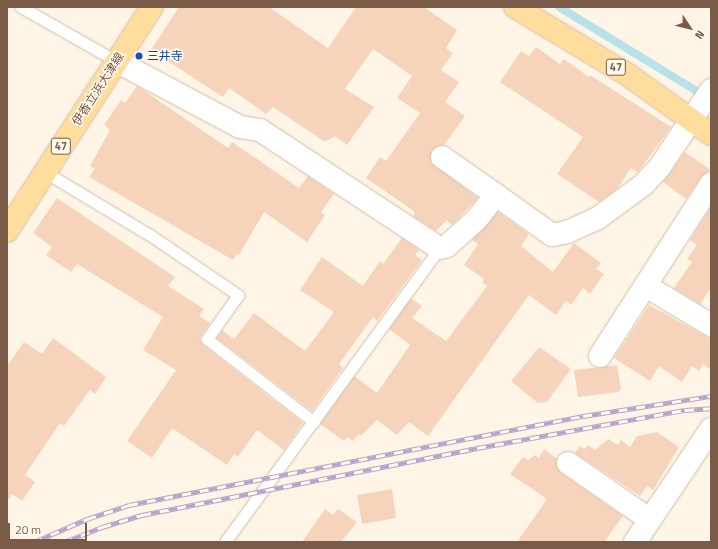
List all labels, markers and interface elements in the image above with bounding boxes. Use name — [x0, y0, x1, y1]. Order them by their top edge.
north arrow — [670, 8, 710, 48]
text: N — [691, 27, 709, 43]
place label: 三井寺 — [147, 49, 183, 63]
street label: 伊香立浜大津線 — [69, 50, 127, 128]
marker: 三井寺 — [134, 51, 144, 61]
road number: 47 — [605, 58, 627, 76]
road number: 47 — [50, 137, 72, 155]
scale bar — [10, 515, 89, 541]
text: 20 m — [15, 520, 41, 539]

